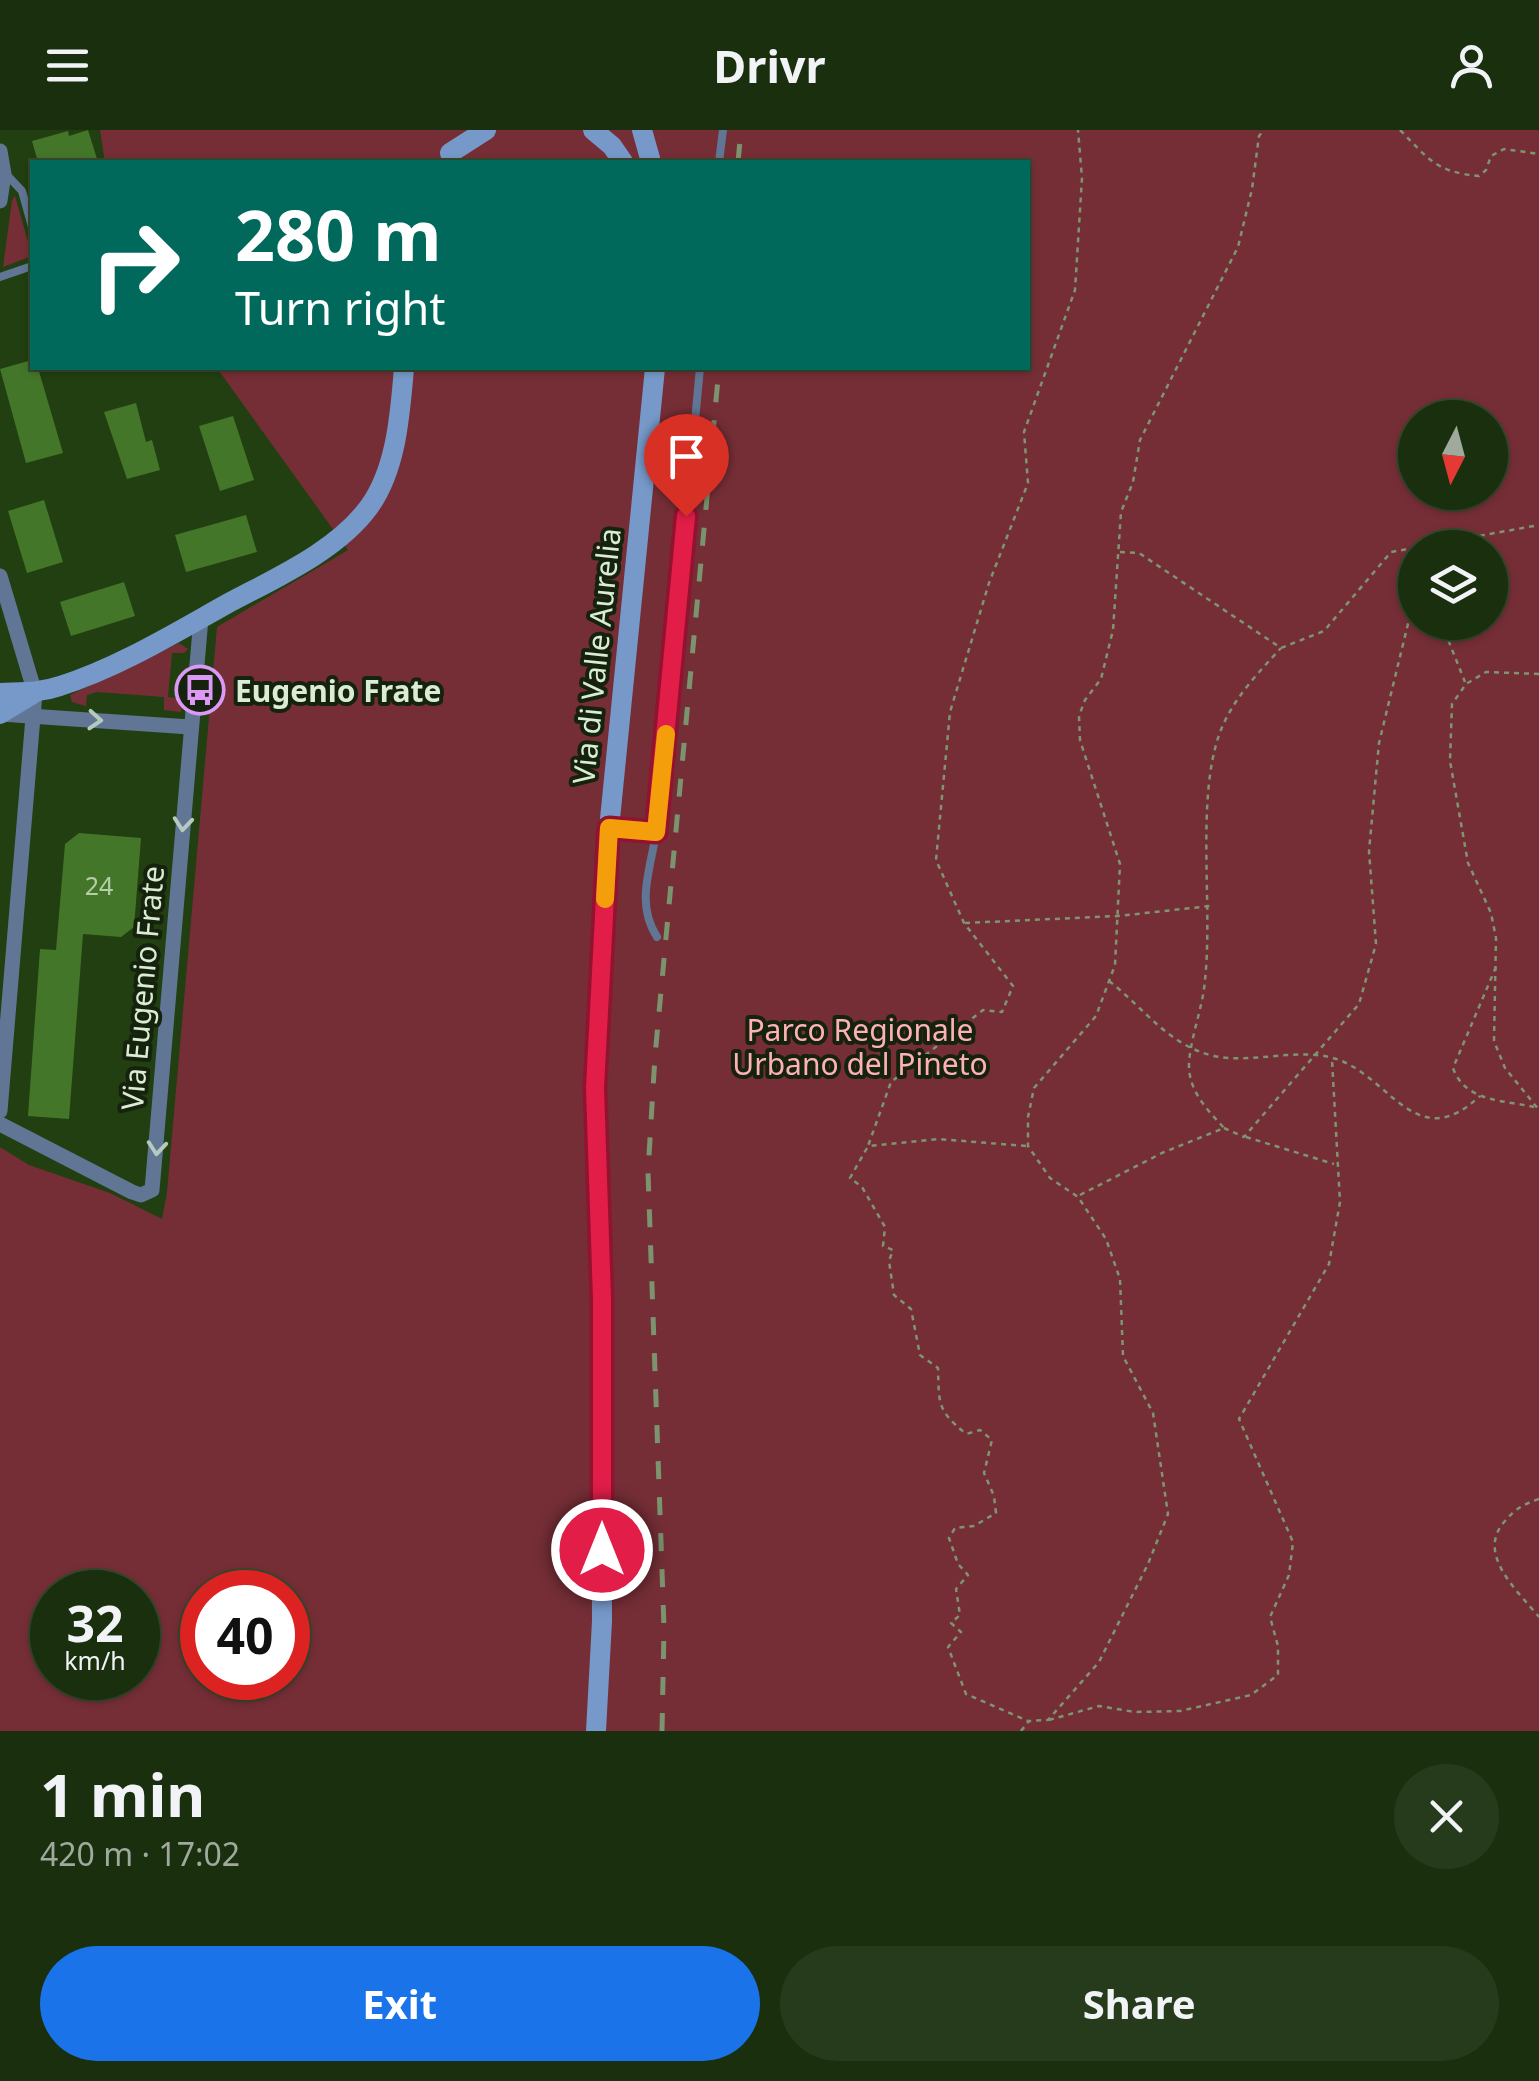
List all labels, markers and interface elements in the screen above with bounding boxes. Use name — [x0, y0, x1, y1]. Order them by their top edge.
text: Drivr — [713, 35, 826, 96]
icon: menu — [40, 38, 95, 93]
icon: person — [1444, 38, 1499, 93]
text: 280 m — [235, 186, 442, 282]
icon: right — [70, 200, 200, 330]
text: Turn right — [235, 277, 446, 338]
north arrow — [1398, 400, 1508, 510]
map controls — [1398, 400, 1508, 640]
pin — [644, 414, 729, 517]
icon: arrive — [659, 429, 714, 484]
street label: Via di Valle Aurelia — [562, 526, 630, 786]
button: layers — [1398, 530, 1508, 640]
bus stop icon: Eugenio Frate — [174, 664, 226, 716]
place label: Eugenio Frate — [235, 670, 441, 711]
one-way arrow — [88, 709, 104, 730]
one-way arrow — [172, 817, 194, 833]
street label: Via Eugenio Frate — [111, 864, 173, 1112]
house number: 24 — [85, 868, 113, 902]
park label: Parco Regionale Urbano del Pineto — [732, 1009, 988, 1084]
one-way arrow — [146, 1141, 168, 1157]
position arrow — [550, 1498, 654, 1602]
speed limit sign: 40 — [180, 1570, 310, 1700]
text: 32 — [66, 1589, 124, 1657]
text: km/h — [64, 1643, 126, 1677]
text: 1 min — [40, 1753, 205, 1835]
button: close — [1394, 1764, 1499, 1869]
text: 420 m · 17:02 — [40, 1832, 240, 1875]
button: Exit — [40, 1946, 760, 2061]
button: Share — [780, 1946, 1499, 2061]

